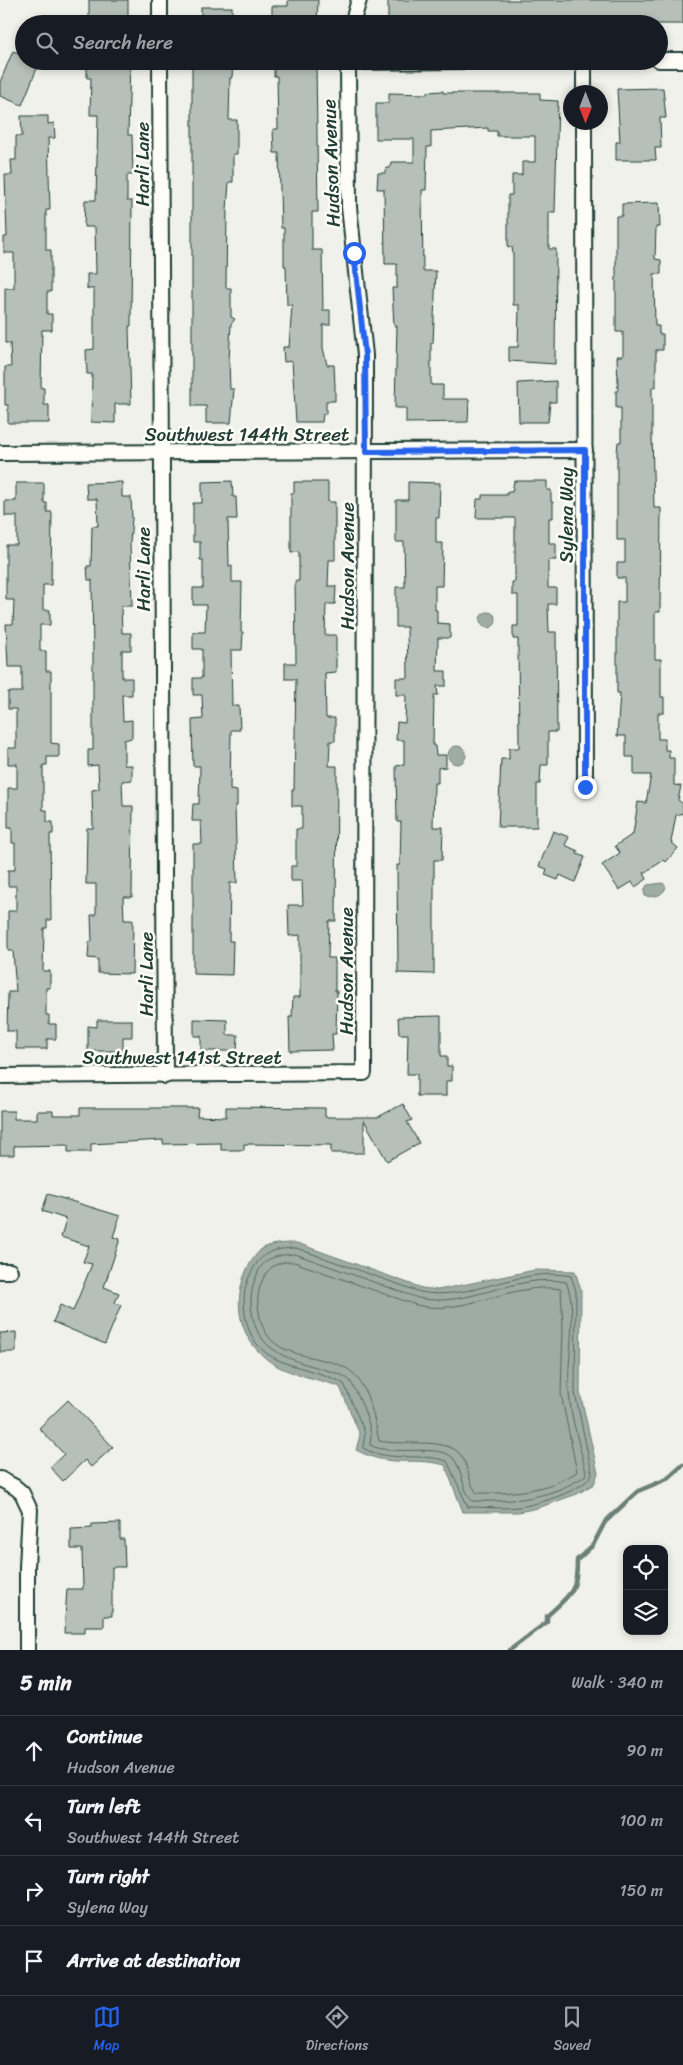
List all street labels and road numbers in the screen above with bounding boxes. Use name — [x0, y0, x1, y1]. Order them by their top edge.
street label: Hudson Avenue — [312, 98, 350, 228]
street label: Harli Lane — [126, 121, 159, 206]
street label: Southwest 144th Street — [145, 418, 349, 451]
street label: Sylena Way — [550, 467, 583, 563]
street label: Hudson Avenue — [331, 502, 364, 630]
street label: Harli Lane — [127, 526, 160, 611]
street label: Hudson Avenue — [330, 907, 363, 1035]
street label: Harli Lane — [130, 931, 163, 1016]
street label: Southwest 141st Street — [82, 1041, 282, 1074]

